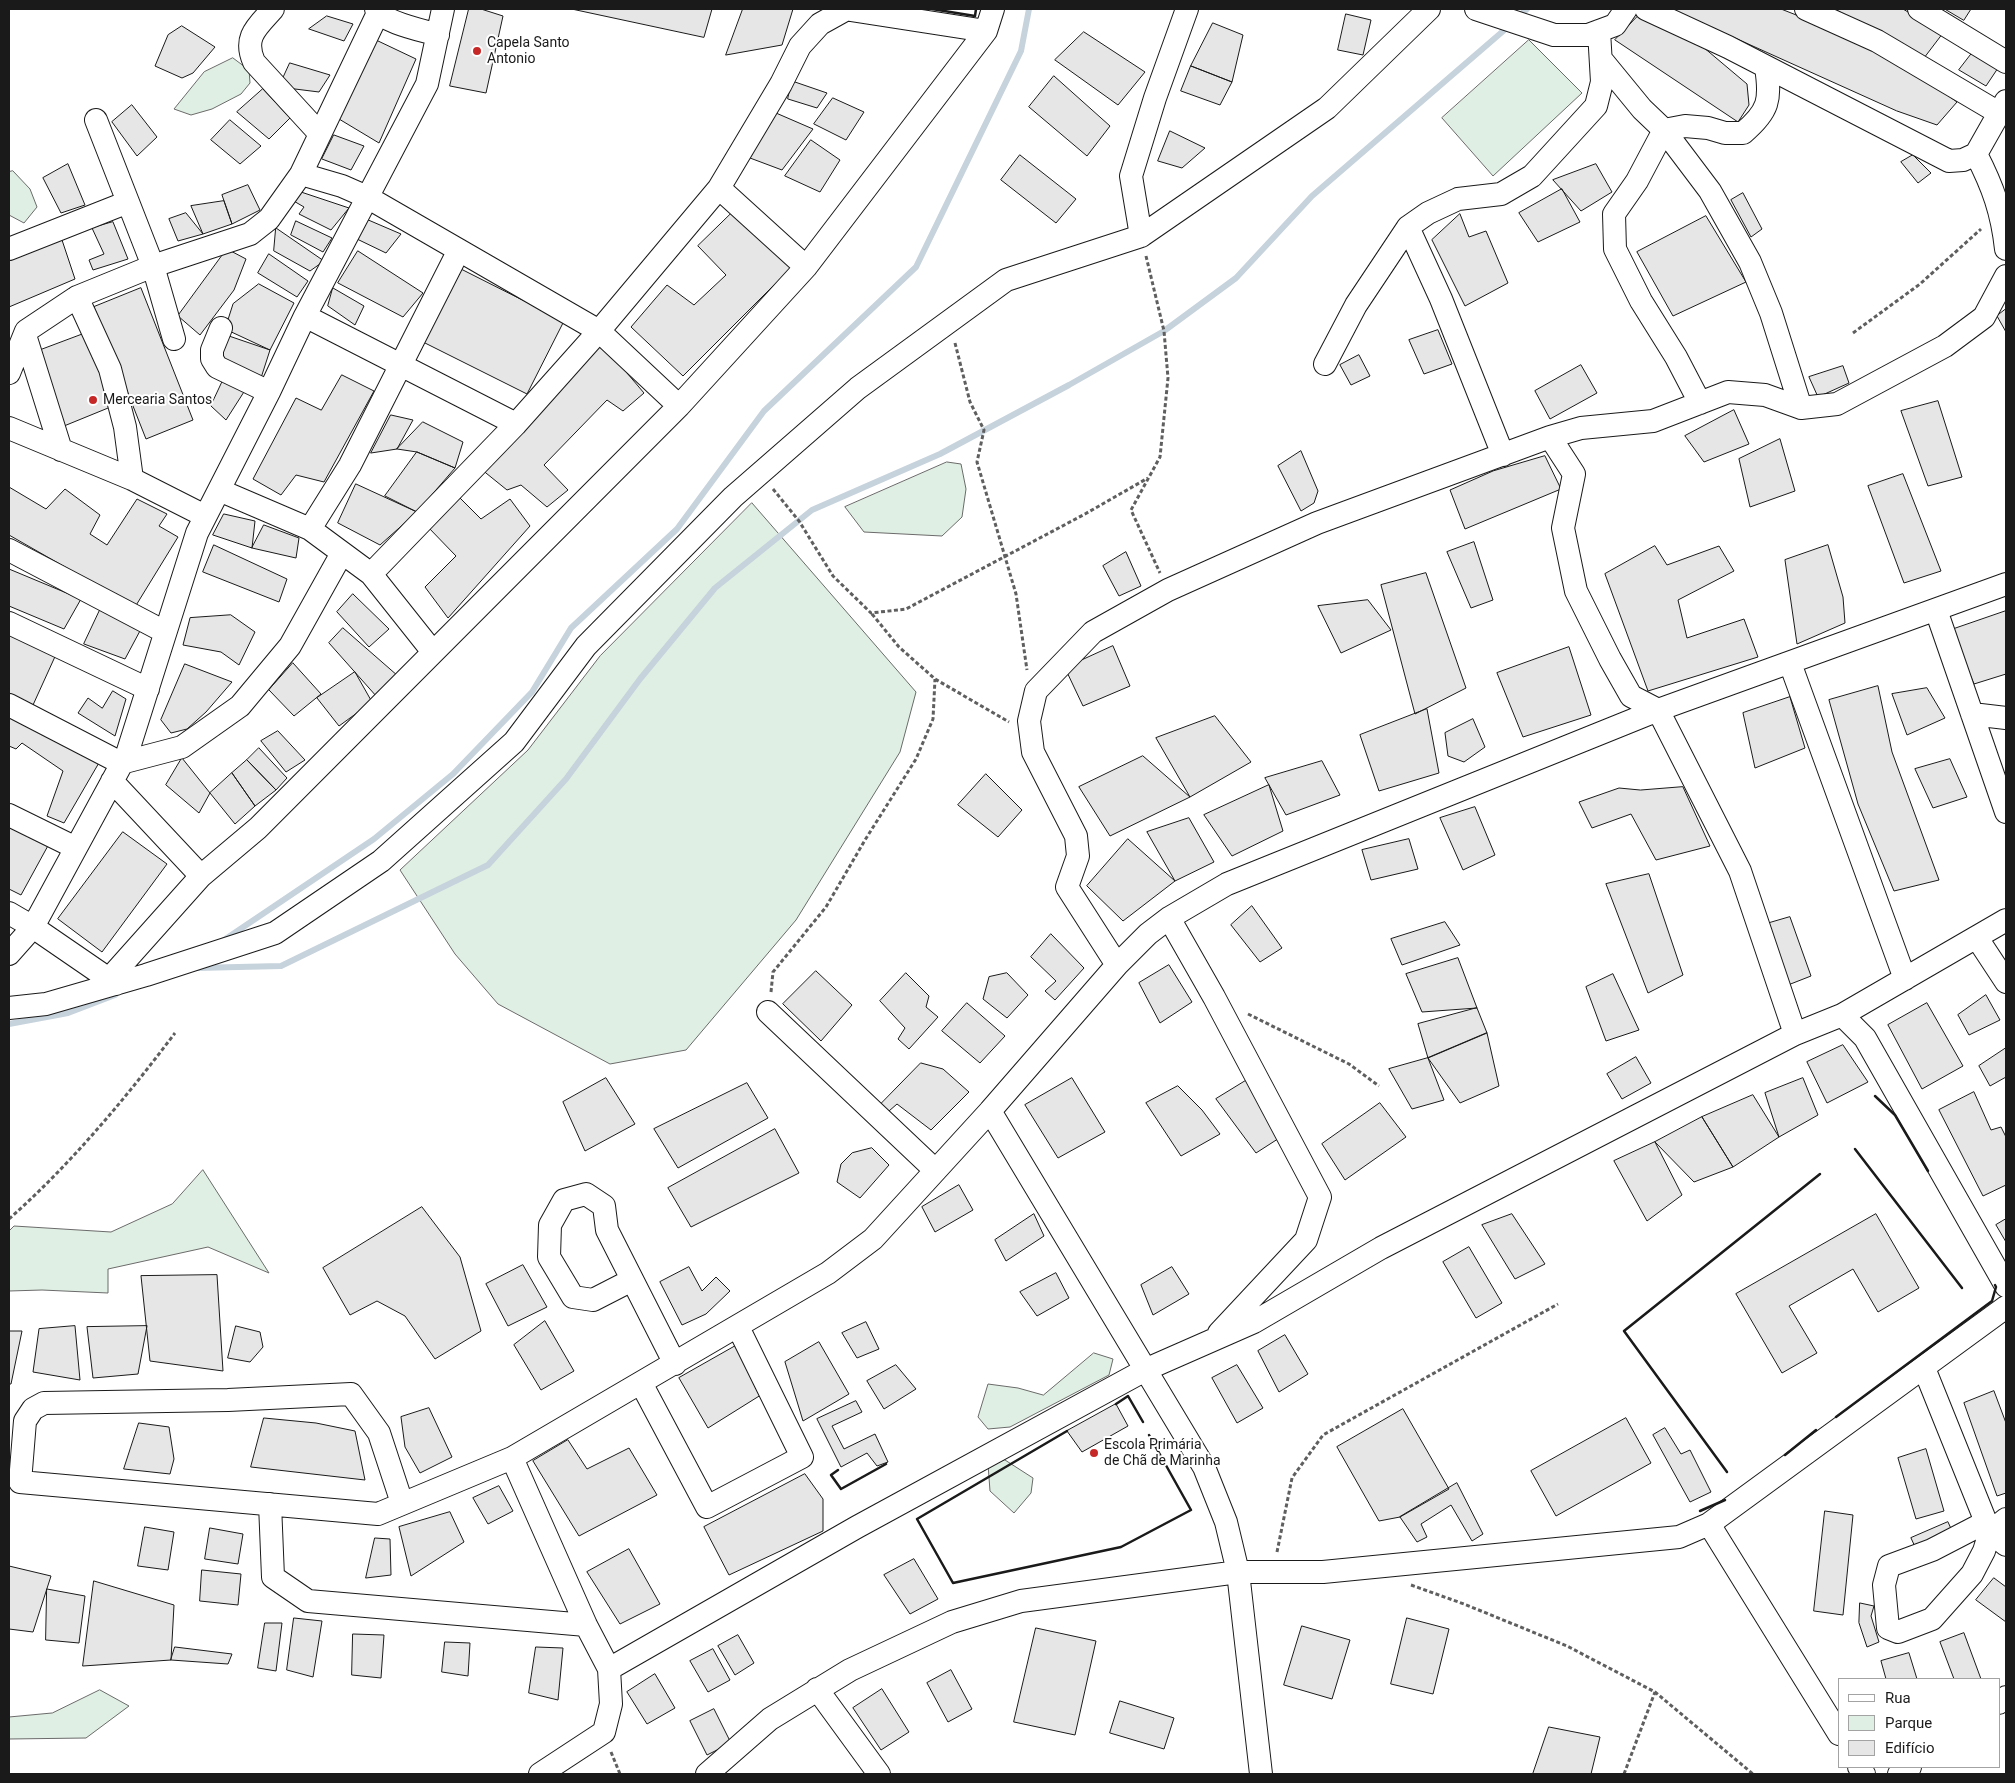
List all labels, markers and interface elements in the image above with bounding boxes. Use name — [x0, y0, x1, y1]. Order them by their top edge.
place label: Capela Santo Antonio — [487, 35, 570, 68]
marker: Capela Santo Antonio — [471, 45, 483, 57]
place label: Mercearia Santos — [103, 392, 212, 408]
marker: Mercearia Santos — [87, 394, 99, 406]
place label: Escola Primária de Chã de Marinha — [1104, 1437, 1221, 1470]
marker: Escola Primária de Chã de Marinha — [1088, 1447, 1100, 1459]
legend — [1838, 1678, 2000, 1768]
text: Rua — [1885, 1689, 1911, 1707]
text: Parque — [1885, 1714, 1932, 1732]
text: Edifício — [1885, 1739, 1934, 1757]

